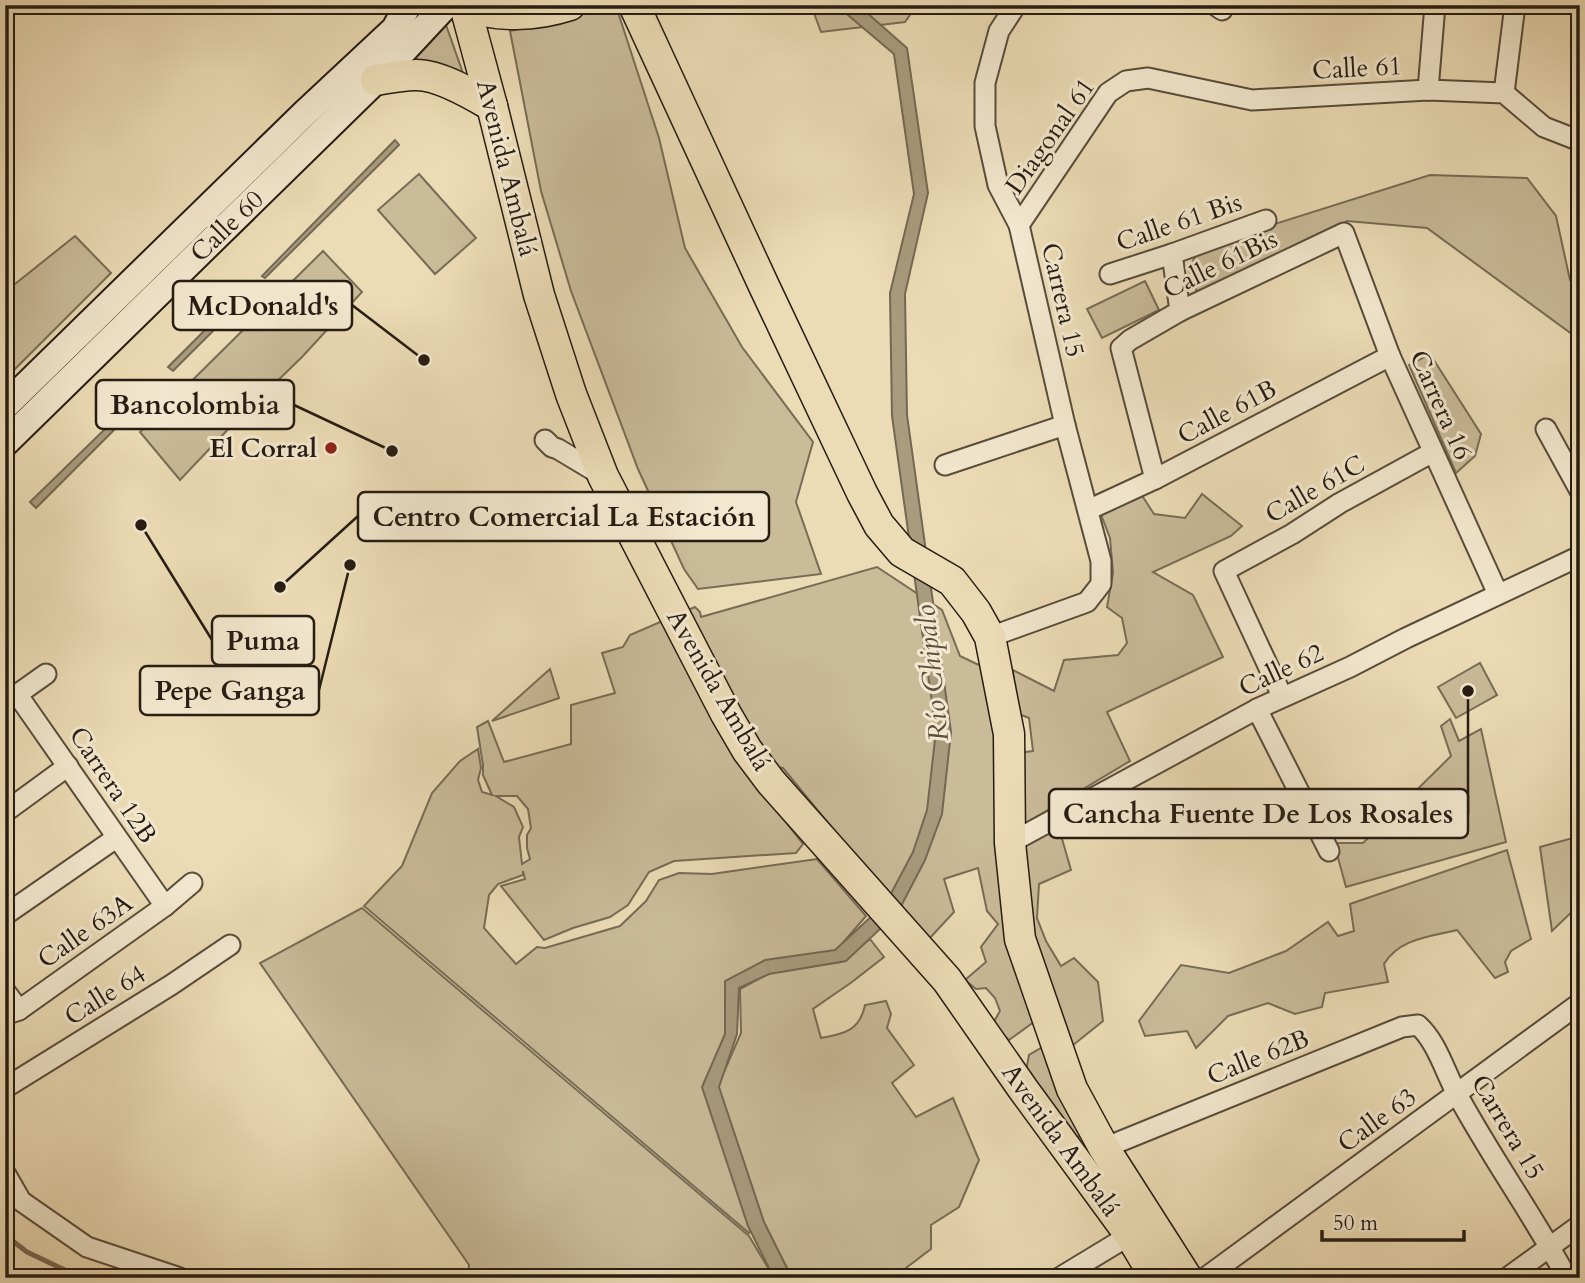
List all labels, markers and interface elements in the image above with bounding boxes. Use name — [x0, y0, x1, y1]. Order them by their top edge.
street label: Calle 61 — [1311, 48, 1403, 88]
street label: Diagonal 61 — [997, 71, 1103, 201]
street label: Avenida Ambalá — [468, 76, 546, 260]
street label: Calle 60 — [183, 182, 271, 270]
street label: Calle 61 Bis — [1112, 184, 1246, 260]
street label: Calle 61Bis — [1157, 221, 1283, 307]
street label: Carrera 15 — [1033, 239, 1093, 361]
callout: McDonald's — [173, 281, 352, 330]
text: McDonald's — [187, 287, 339, 325]
street label: Carrera 16 — [1401, 345, 1481, 465]
street label: Calle 61B — [1171, 371, 1283, 453]
callout: Bancolombia — [96, 380, 294, 429]
text: Bancolombia — [110, 386, 280, 424]
place label: El Corral — [209, 431, 317, 466]
marker: El Corral — [323, 440, 339, 456]
street label: Calle 61C — [1259, 446, 1371, 532]
callout: Centro Comercial La Estación — [358, 492, 769, 541]
text: Centro Comercial La Estación — [372, 498, 756, 536]
street label: Avenida Ambalá — [659, 603, 779, 777]
water label: Río Chipalo — [906, 603, 958, 743]
callout: Puma — [212, 616, 314, 665]
text: Puma — [226, 622, 300, 660]
street label: Calle 62 — [1233, 635, 1329, 705]
callout: Pepe Ganga — [140, 666, 319, 715]
text: Pepe Ganga — [155, 672, 306, 710]
street label: Carrera 12B — [61, 720, 165, 850]
callout: Cancha Fuente De Los Rosales — [1049, 789, 1468, 838]
text: Cancha Fuente De Los Rosales — [1063, 795, 1453, 833]
street label: Calle 63A — [31, 885, 140, 976]
street label: Calle 64 — [58, 956, 152, 1034]
street label: Calle 62B — [1202, 1021, 1314, 1093]
street label: Avenida Ambalá — [994, 1056, 1128, 1224]
street label: Carrera 15 — [1463, 1068, 1553, 1186]
street label: Calle 63 — [1330, 1079, 1424, 1161]
scale bar — [1322, 1199, 1464, 1243]
text: 50 m — [1333, 1209, 1378, 1238]

